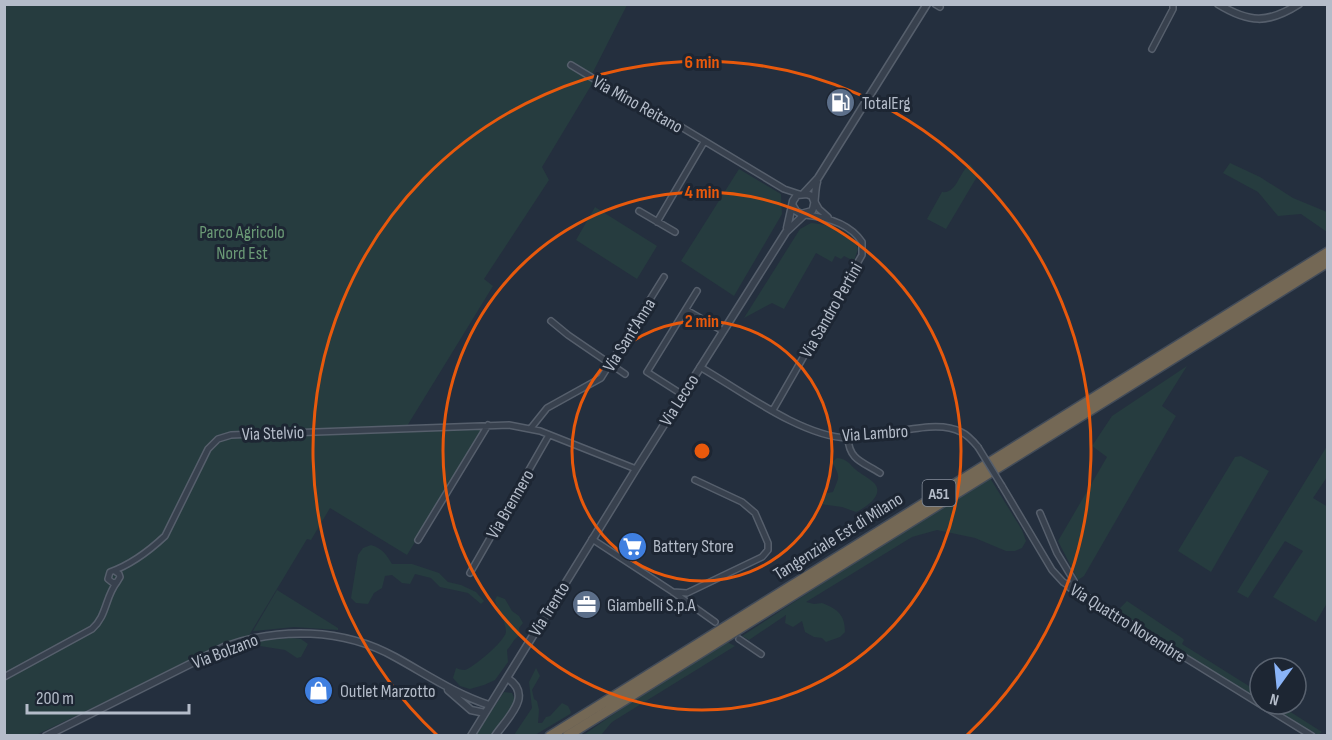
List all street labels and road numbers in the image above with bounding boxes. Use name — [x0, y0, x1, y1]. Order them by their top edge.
street label: Via Mino Reitano — [589, 71, 686, 138]
street label: Via Sandro Pertini — [796, 259, 867, 362]
street label: Via Sant'Anna — [599, 295, 660, 376]
street label: Via Lecco — [656, 371, 703, 430]
street label: Via Lambro — [841, 421, 909, 446]
street label: Via Stelvio — [241, 422, 305, 445]
street label: Via Brennero — [482, 466, 539, 543]
road number: A51 — [922, 480, 956, 506]
street label: Tangenziale Est di Milano — [770, 488, 907, 585]
street label: Via Trento — [525, 578, 574, 640]
street label: Via Quattro Novembre — [1066, 579, 1189, 667]
street label: Via Bolzano — [189, 629, 261, 674]

